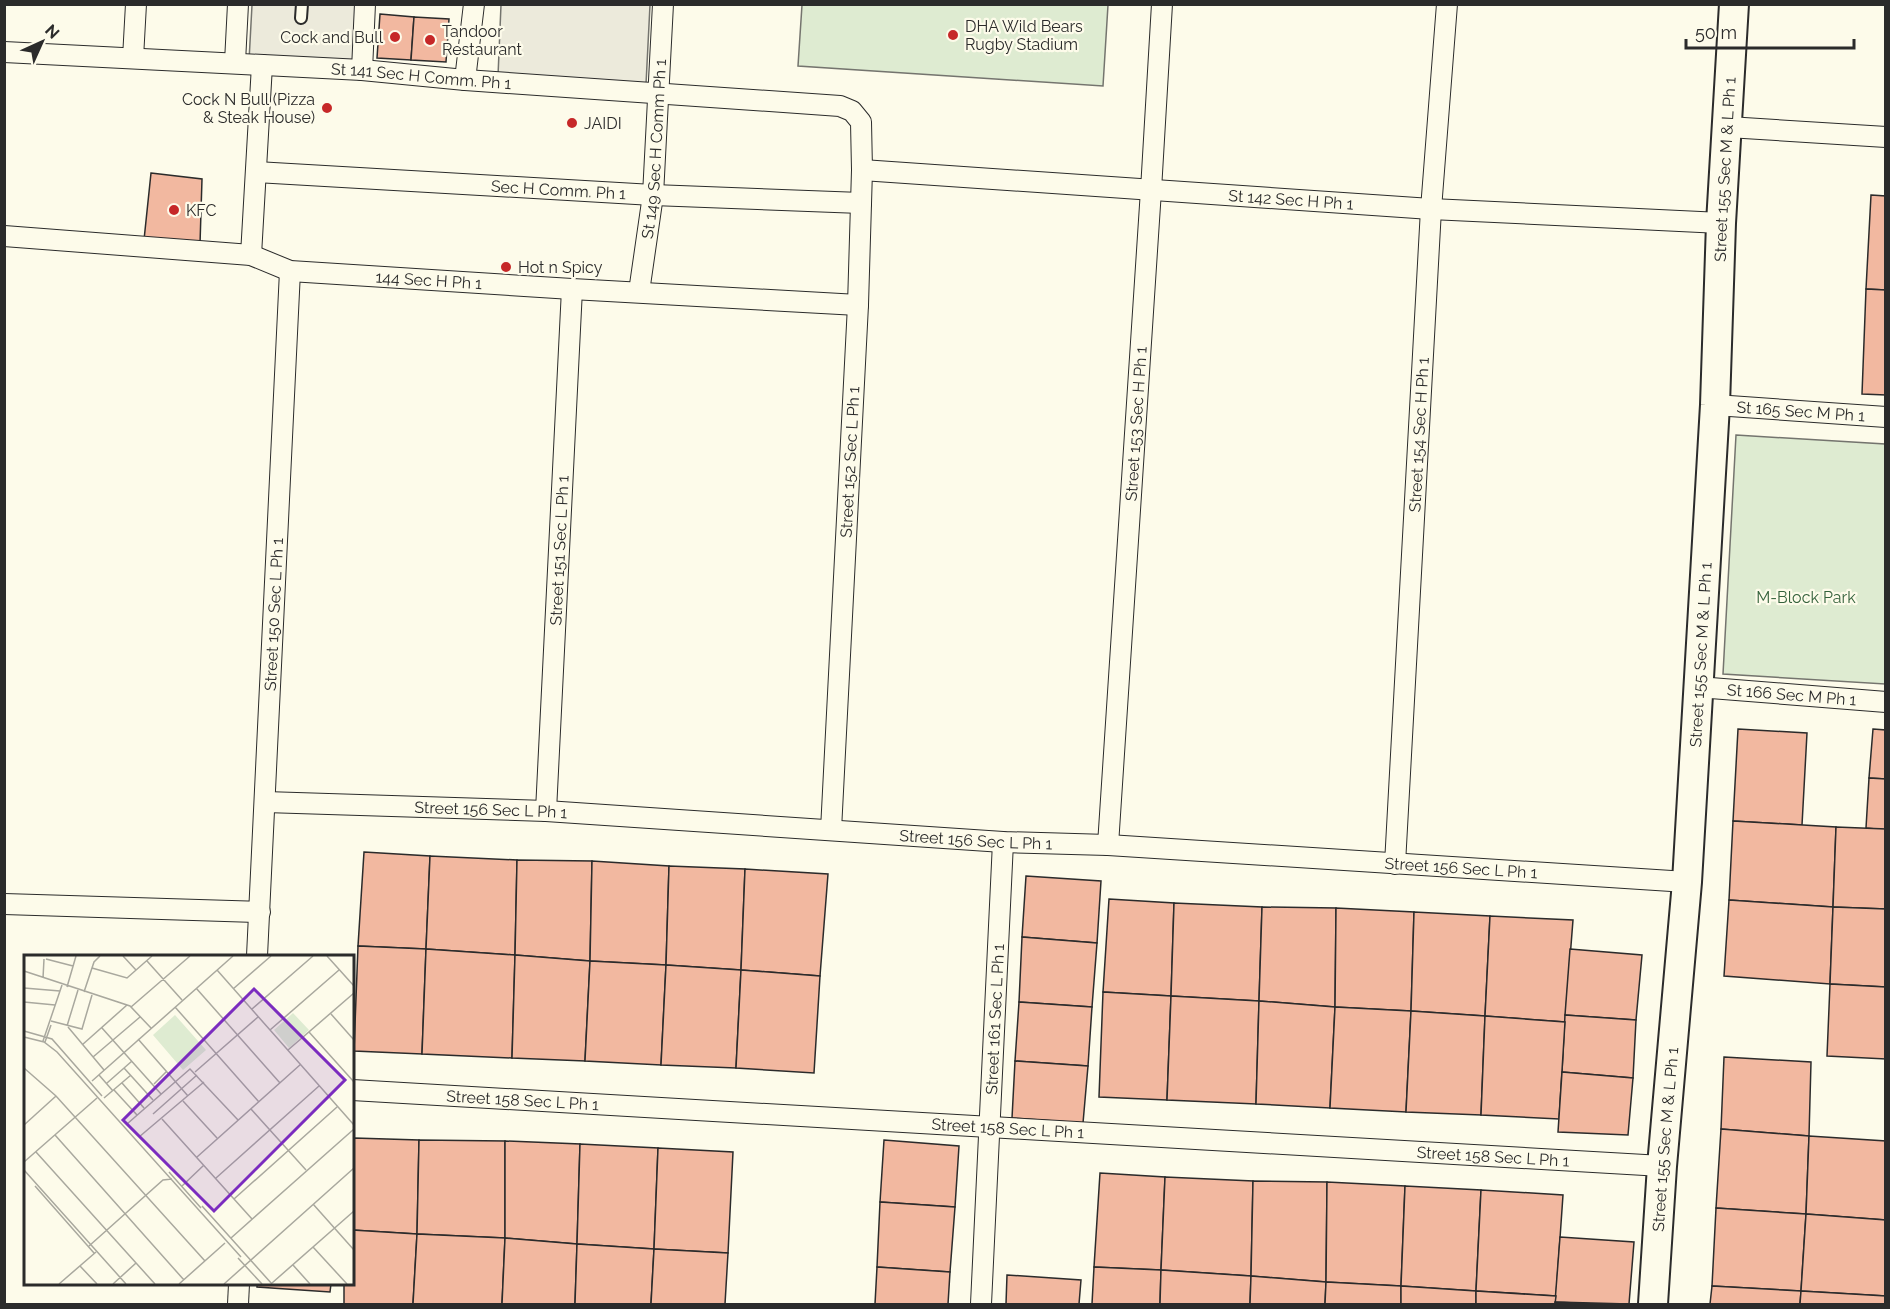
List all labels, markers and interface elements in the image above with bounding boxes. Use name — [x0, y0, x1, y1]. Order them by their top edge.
north arrow — [12, 12, 72, 72]
scale bar — [1686, 12, 1854, 50]
place label: DHA Wild Bears Rugby Stadium — [965, 17, 1083, 54]
text: N — [41, 21, 63, 43]
place label: Tandoor Restaurant — [442, 22, 522, 59]
text: 50 m — [1695, 22, 1737, 43]
place label: Cock and Bull — [280, 28, 384, 47]
marker: DHA Wild Bears Rugby Stadium — [946, 28, 960, 42]
marker: Cock and Bull — [388, 30, 402, 44]
marker: Tandoor Restaurant — [423, 33, 437, 47]
street label: St 149 Sec H Comm Ph 1 — [637, 58, 670, 240]
street label: St 141 Sec H Comm. Ph 1 — [331, 59, 512, 93]
street label: Street 155 Sec M & L Ph 1 — [1710, 76, 1739, 262]
place label: Cock N Bull (Pizza & Steak House) — [182, 90, 315, 127]
marker: Cock N Bull (Pizza & Steak House) — [320, 101, 334, 115]
place label: JAIDI — [584, 114, 622, 133]
marker: JAIDI — [565, 116, 579, 130]
street label: Sec H Comm. Ph 1 — [490, 176, 627, 203]
street label: St 142 Sec H Ph 1 — [1228, 186, 1354, 213]
place label: KFC — [186, 201, 216, 220]
marker: KFC — [167, 203, 181, 217]
place label: Hot n Spicy — [518, 258, 603, 277]
marker: Hot n Spicy — [499, 260, 513, 274]
street label: 144 Sec H Ph 1 — [375, 267, 483, 293]
street label: Street 153 Sec H Ph 1 — [1121, 346, 1150, 502]
street label: Street 154 Sec H Ph 1 — [1405, 357, 1432, 513]
street label: Street 152 Sec L Ph 1 — [837, 386, 863, 538]
street label: St 165 Sec M Ph 1 — [1736, 397, 1866, 425]
street label: Street 151 Sec L Ph 1 — [546, 475, 572, 626]
street label: Street 150 Sec L Ph 1 — [260, 537, 287, 691]
street label: Street 155 Sec M & L Ph 1 — [1685, 562, 1715, 748]
park label: M-Block Park — [1756, 588, 1856, 607]
street label: St 166 Sec M Ph 1 — [1726, 680, 1857, 709]
street label: Street 156 Sec L Ph 1 — [414, 797, 568, 822]
street label: Street 156 Sec L Ph 1 — [899, 826, 1053, 853]
street label: Street 156 Sec L Ph 1 — [1384, 853, 1538, 882]
street label: Street 161 Sec L Ph 1 — [981, 943, 1008, 1095]
inset map — [24, 955, 354, 1285]
street label: Street 155 Sec M & L Ph 1 — [1648, 1046, 1682, 1232]
street label: Street 158 Sec L Ph 1 — [446, 1086, 600, 1114]
street label: Street 158 Sec L Ph 1 — [931, 1114, 1085, 1142]
street label: Street 158 Sec L Ph 1 — [1416, 1142, 1570, 1170]

